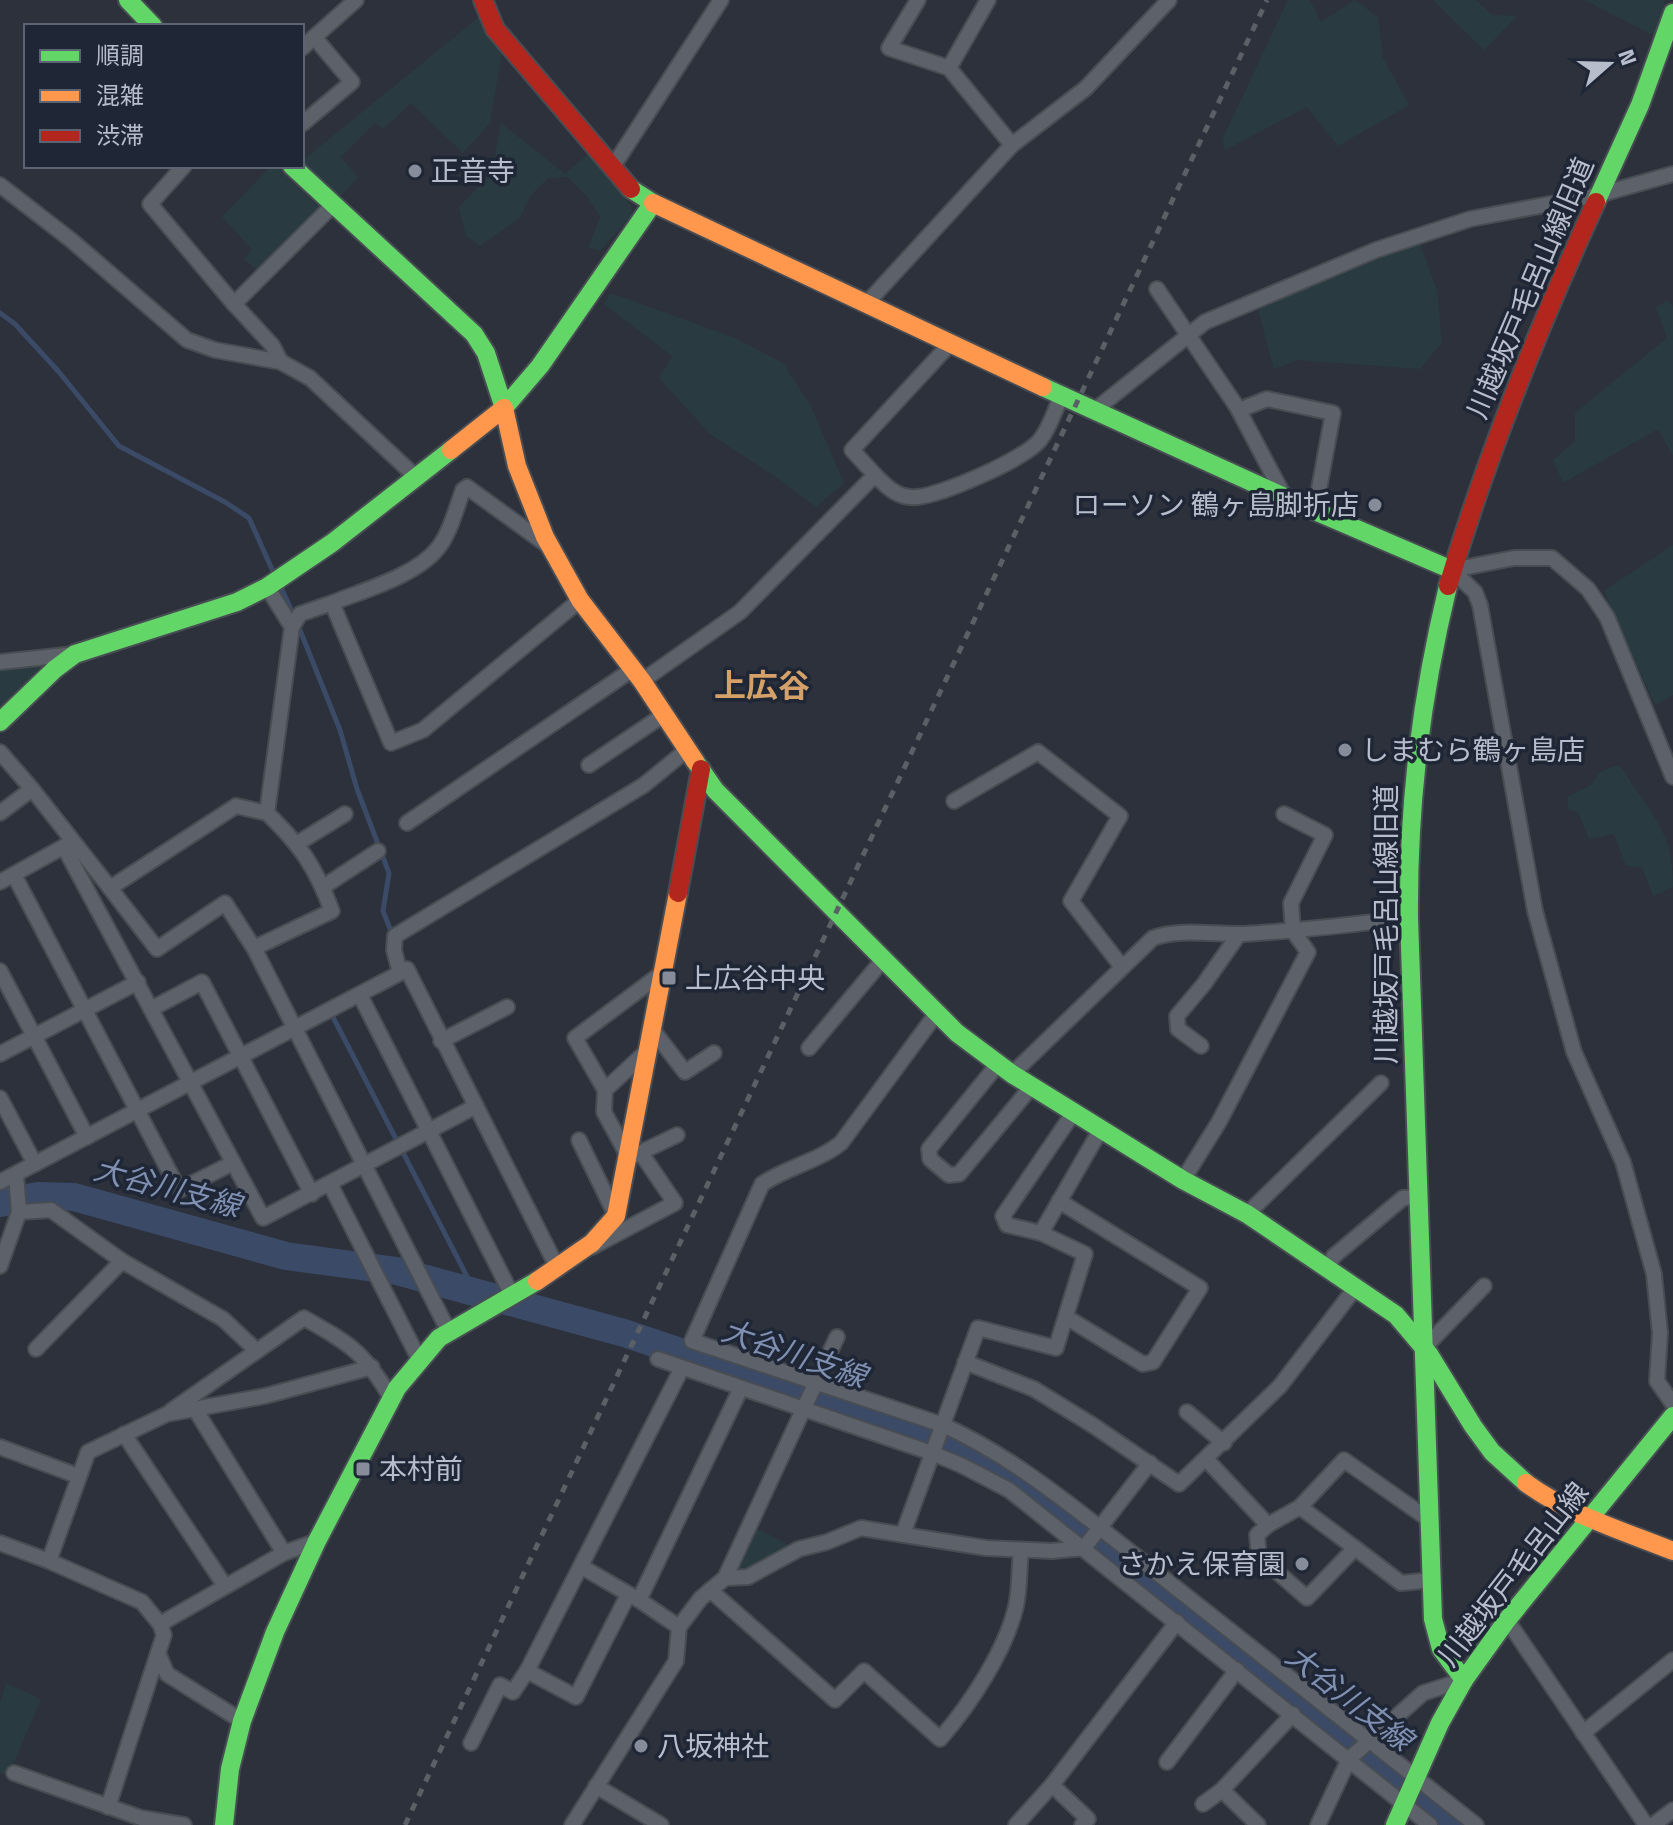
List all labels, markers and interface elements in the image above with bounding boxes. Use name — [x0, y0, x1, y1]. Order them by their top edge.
legend — [24, 24, 304, 168]
north arrow — [1569, 24, 1649, 104]
text: 順調 — [96, 37, 144, 73]
text: N — [1609, 44, 1646, 70]
text: 混雑 — [96, 77, 144, 113]
text: 渋滞 — [96, 117, 144, 153]
place label: 正音寺 — [431, 149, 515, 192]
street label: 川越坂戸毛呂山線旧道 — [1455, 151, 1604, 425]
marker: 正音寺 — [406, 162, 424, 180]
place label: ローソン 鶴ヶ島脚折店 — [1073, 483, 1359, 526]
marker: ローソン 鶴ヶ島脚折店 — [1366, 496, 1384, 514]
district label: 上広谷 — [714, 661, 810, 709]
place label: しまむら鶴ヶ島店 — [1361, 728, 1585, 771]
marker: しまむら鶴ヶ島店 — [1336, 741, 1354, 759]
street label: 川越坂戸毛呂山線旧道 — [1364, 784, 1407, 1064]
place label: 上広谷中央 — [685, 956, 825, 999]
marker: 上広谷中央 — [660, 969, 678, 987]
water label: 大谷川支線 — [89, 1145, 250, 1230]
water label: 大谷川支線 — [716, 1307, 877, 1401]
place label: 本村前 — [379, 1447, 463, 1490]
marker: 本村前 — [354, 1460, 372, 1478]
street label: 川越坂戸毛呂山線 — [1427, 1472, 1599, 1675]
place label: さかえ保育園 — [1118, 1542, 1286, 1585]
marker: さかえ保育園 — [1293, 1555, 1311, 1573]
water label: 大谷川支線 — [1276, 1633, 1426, 1764]
place label: 八坂神社 — [657, 1724, 769, 1767]
marker: 八坂神社 — [632, 1737, 650, 1755]

